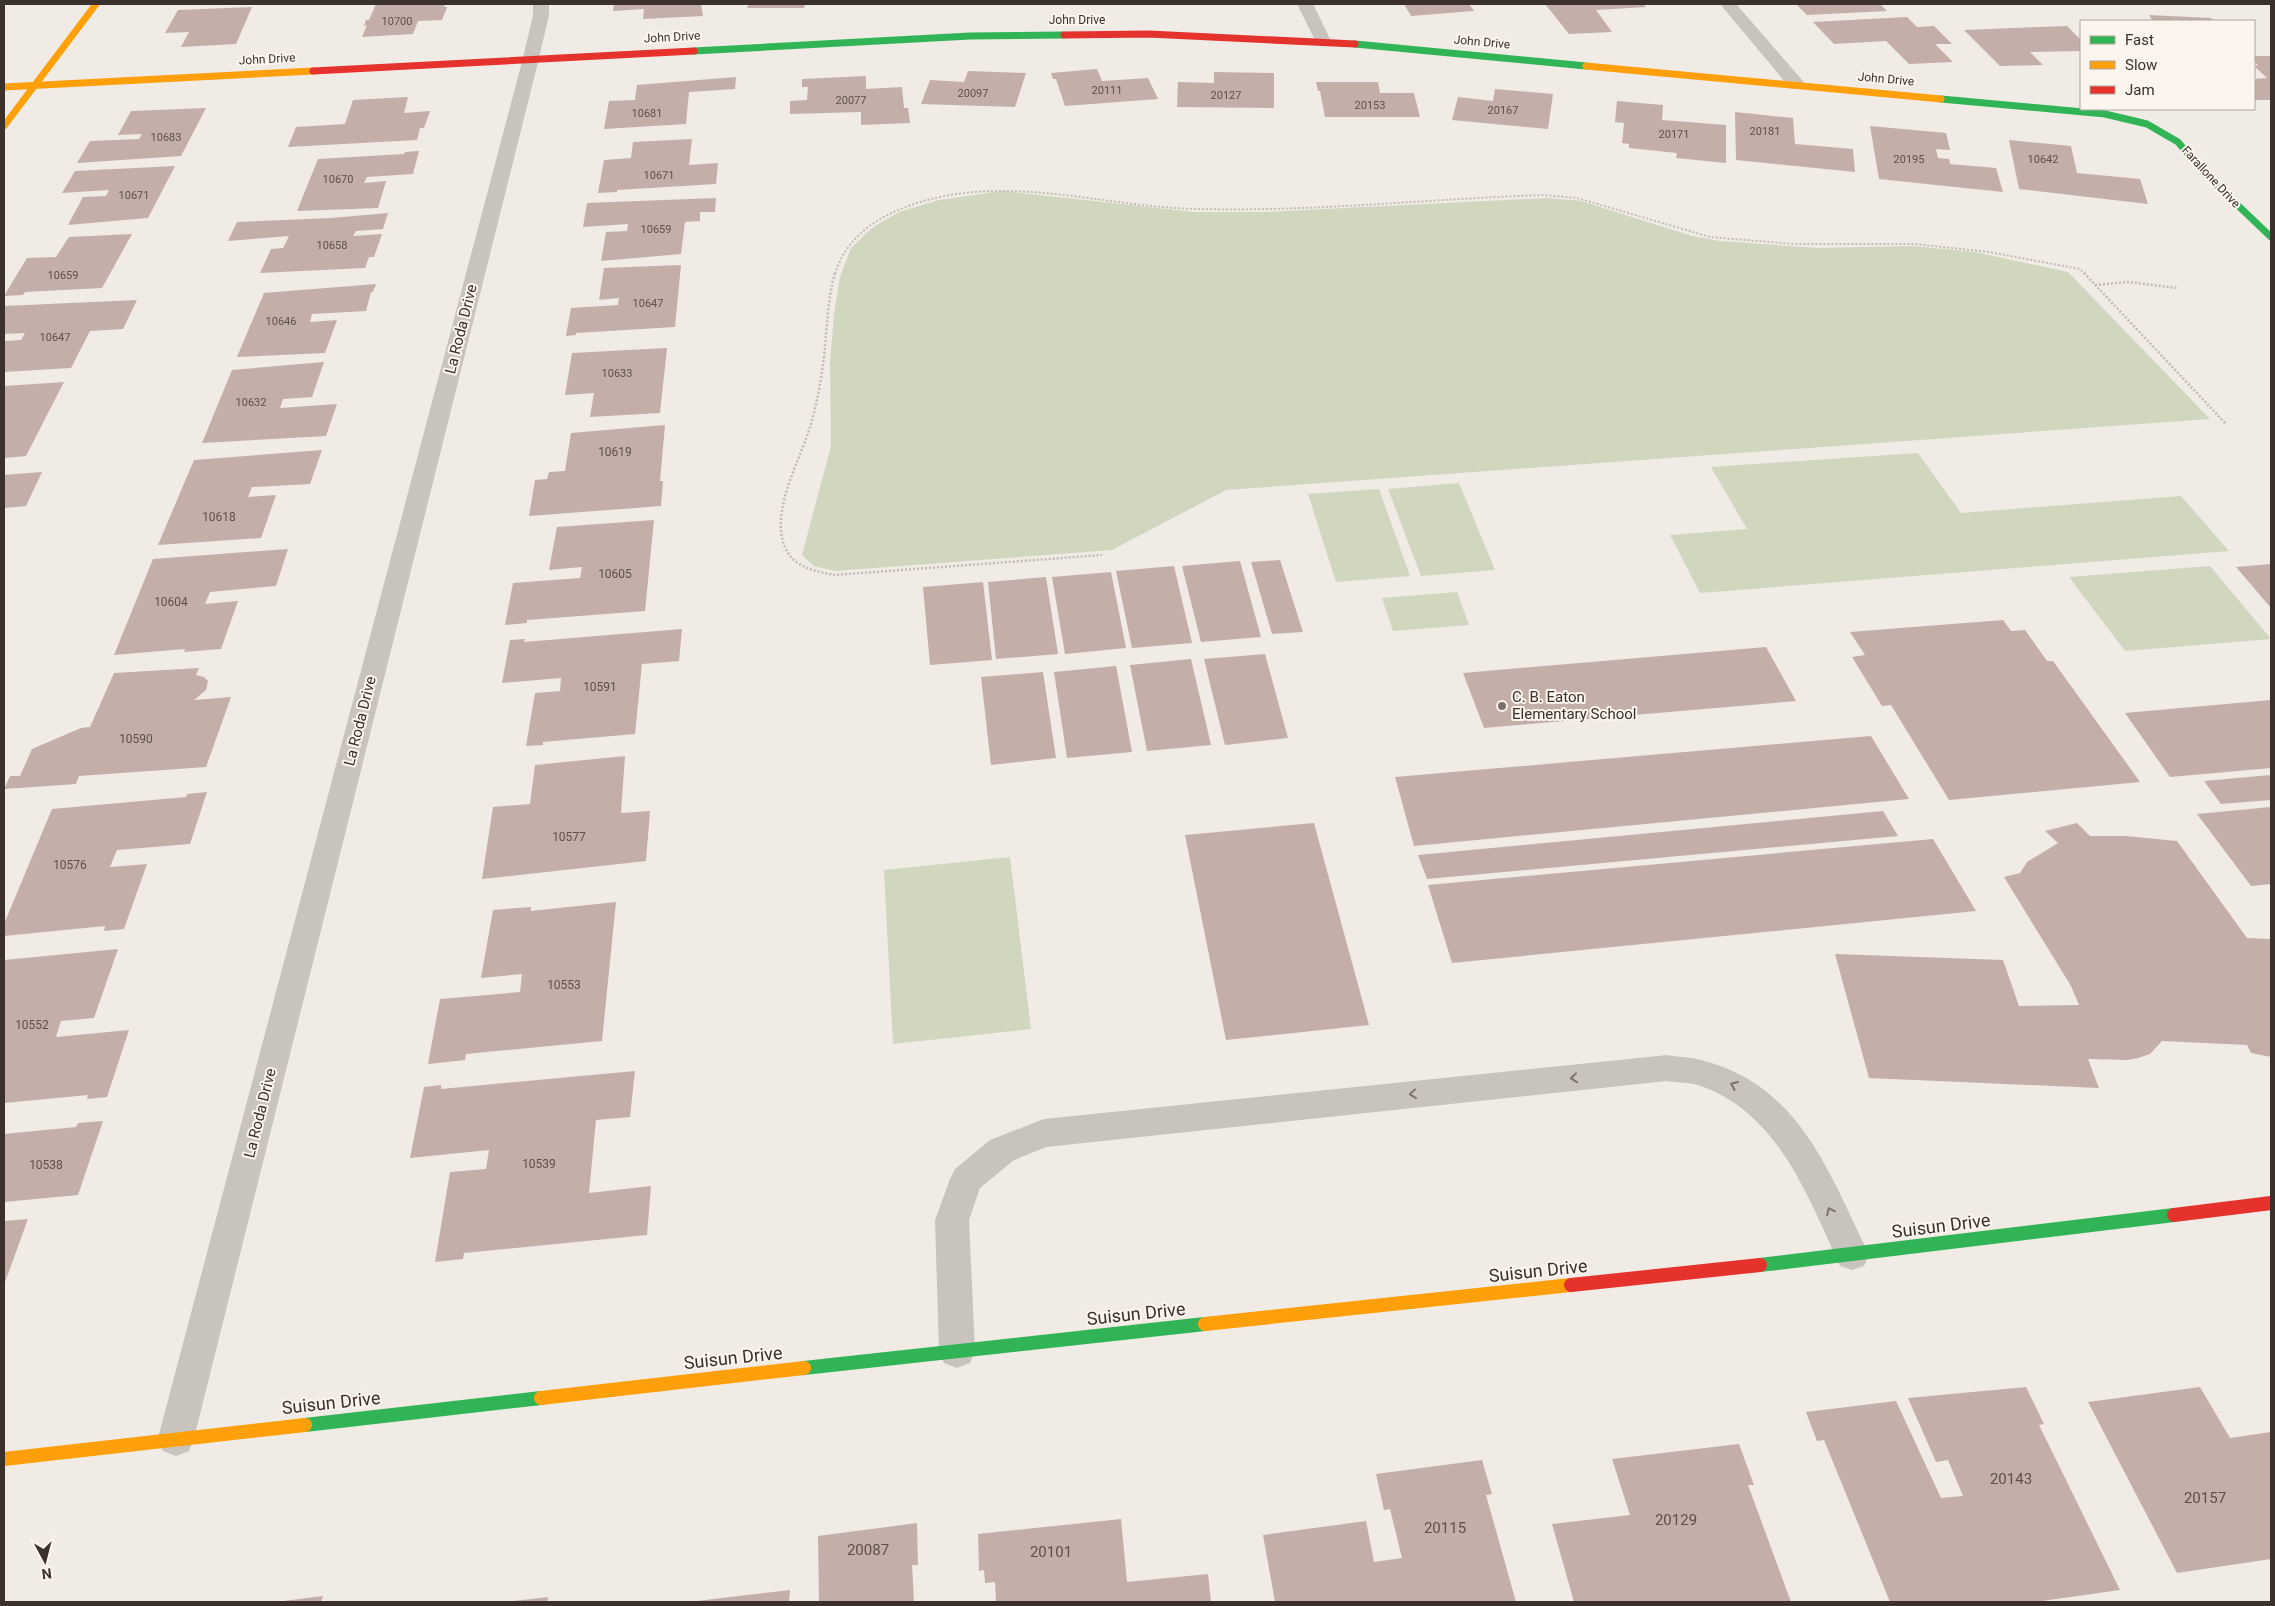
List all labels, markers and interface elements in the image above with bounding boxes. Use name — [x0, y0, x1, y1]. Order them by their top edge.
street label: John Drive — [1049, 13, 1105, 27]
house number: 10700 — [382, 15, 412, 28]
legend — [2080, 20, 2255, 110]
street label: John Drive — [643, 29, 701, 45]
text: Fast — [2125, 31, 2154, 49]
street label: John Drive — [1453, 33, 1511, 51]
street label: John Drive — [238, 51, 296, 67]
text: Slow — [2125, 56, 2157, 74]
street label: John Drive — [1857, 70, 1915, 88]
text: Jam — [2125, 81, 2155, 99]
house number: 20111 — [1092, 84, 1122, 97]
house number: 20097 — [958, 87, 988, 100]
house number: 20127 — [1211, 89, 1241, 102]
house number: 20077 — [836, 94, 866, 107]
house number: 20153 — [1355, 99, 1385, 112]
house number: 20167 — [1488, 104, 1518, 117]
house number: 10681 — [632, 107, 662, 120]
house number: 20181 — [1750, 125, 1780, 138]
house number: 20171 — [1659, 128, 1689, 141]
house number: 10683 — [151, 131, 181, 144]
street label: Farallone Drive — [2179, 143, 2243, 211]
house number: 20195 — [1894, 153, 1924, 166]
house number: 10642 — [2028, 153, 2058, 166]
house number: 10671 — [644, 169, 674, 182]
house number: 10670 — [323, 173, 353, 186]
house number: 10671 — [119, 189, 149, 202]
house number: 10659 — [641, 223, 671, 236]
house number: 10658 — [317, 239, 347, 252]
house number: 10659 — [48, 269, 78, 282]
street label: La Roda Drive — [441, 282, 481, 376]
house number: 10647 — [633, 297, 663, 310]
house number: 10646 — [266, 315, 296, 328]
house number: 10647 — [40, 331, 70, 344]
house number: 10633 — [602, 367, 632, 380]
house number: 10632 — [236, 396, 266, 409]
house number: 10619 — [598, 445, 632, 459]
house number: 10618 — [202, 510, 236, 524]
house number: 10605 — [598, 567, 632, 581]
house number: 10604 — [154, 595, 188, 609]
street label: La Roda Drive — [340, 674, 380, 768]
house number: 10591 — [583, 680, 617, 694]
place label: C. B. Eaton Elementary School — [1512, 688, 1636, 723]
marker: C. B. Eaton Elementary School — [1496, 700, 1508, 712]
house number: 10590 — [119, 732, 153, 746]
house number: 10577 — [552, 830, 586, 844]
house number: 10576 — [53, 858, 87, 872]
house number: 10553 — [547, 978, 581, 992]
house number: 10552 — [15, 1018, 49, 1032]
street label: La Roda Drive — [240, 1066, 280, 1160]
one-way arrow — [1570, 1072, 1578, 1083]
one-way arrow — [1730, 1081, 1739, 1092]
one-way arrow — [1408, 1089, 1416, 1100]
house number: 10539 — [522, 1157, 556, 1171]
house number: 10538 — [29, 1158, 63, 1172]
one-way arrow — [1826, 1207, 1836, 1216]
street label: Suisun Drive — [1891, 1209, 1991, 1242]
street label: Suisun Drive — [1488, 1255, 1588, 1286]
street label: Suisun Drive — [1086, 1298, 1186, 1329]
street label: Suisun Drive — [683, 1342, 783, 1373]
street label: Suisun Drive — [281, 1387, 381, 1418]
house number: 20143 — [1990, 1470, 2032, 1488]
house number: 20157 — [2184, 1489, 2226, 1507]
house number: 20129 — [1655, 1511, 1697, 1529]
house number: 20115 — [1424, 1519, 1466, 1537]
north arrow — [20, 1536, 70, 1586]
house number: 20087 — [847, 1541, 889, 1559]
house number: 20101 — [1030, 1543, 1072, 1561]
text: N — [41, 1565, 52, 1582]

